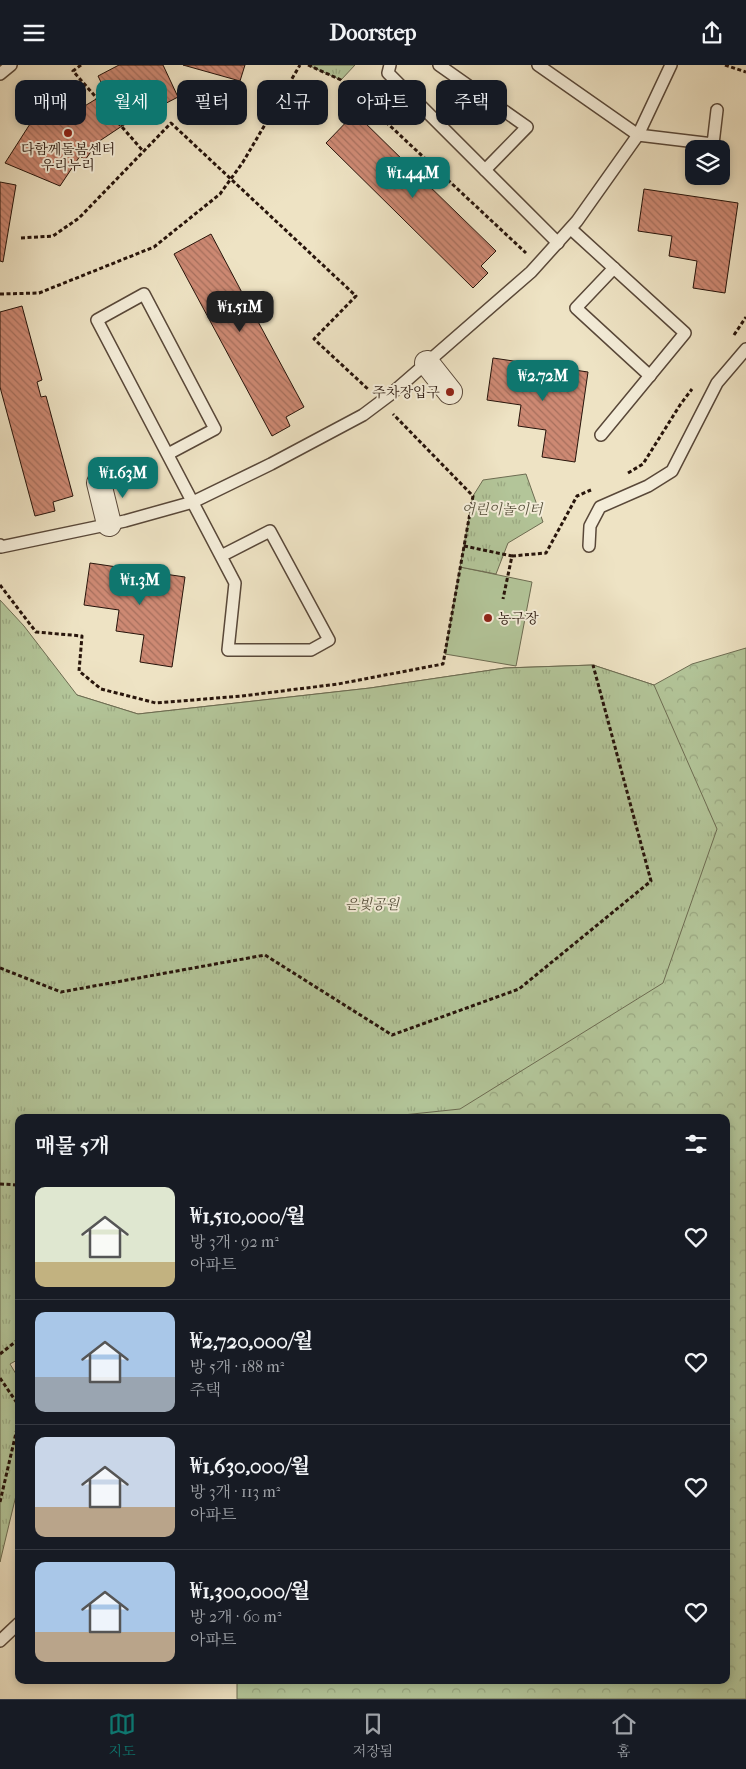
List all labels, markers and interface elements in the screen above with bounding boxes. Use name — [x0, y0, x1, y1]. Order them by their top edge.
icon: menu — [20, 19, 48, 47]
icon: share — [698, 19, 726, 47]
text: Doorstep — [329, 20, 417, 46]
chip: 매매 — [15, 80, 86, 125]
chip: 월세 — [96, 80, 167, 125]
chip: 필터 — [177, 80, 247, 125]
chip: 신규 — [257, 80, 328, 125]
chip: 아파트 — [338, 80, 426, 125]
chip: 주택 — [436, 80, 507, 125]
marker: 다함께돌봄센터 우리누리 — [62, 127, 74, 139]
map controls — [685, 140, 730, 185]
button: layers — [685, 140, 730, 185]
place label: 다함께돌봄센터 우리누리 — [21, 141, 115, 174]
pin: ₩1.44M — [372, 157, 454, 199]
text: ₩1.44M — [387, 163, 439, 182]
pin: ₩1.51M — [199, 291, 281, 333]
text: ₩1.51M — [218, 297, 262, 316]
pin: ₩2.72M — [502, 359, 584, 402]
text: ₩2.72M — [518, 366, 568, 385]
place label: 주차장입구 — [372, 384, 440, 401]
marker: 주차장입구 — [444, 386, 456, 398]
pin: ₩1.63M — [82, 457, 164, 499]
text: ₩1.63M — [99, 463, 147, 482]
park label: 어린이놀이터 — [461, 501, 544, 518]
pin: ₩1.3M — [105, 563, 175, 606]
text: ₩1.3M — [120, 570, 160, 589]
place label: 농구장 — [498, 610, 539, 627]
marker: 농구장 — [482, 612, 494, 624]
park label: 은빛공원 — [345, 896, 401, 913]
icon: filters — [682, 1130, 710, 1158]
text: 매물 5개 — [35, 1134, 109, 1158]
text: ₩1,510,000/월 — [190, 1204, 306, 1228]
icon: home — [75, 1207, 135, 1267]
icon: heart — [682, 1223, 710, 1251]
text: 방 3개 · 92 m² — [190, 1232, 279, 1251]
text: 아파트 — [190, 1255, 236, 1274]
text: ₩2,720,000/월 — [190, 1329, 313, 1353]
icon: home — [75, 1332, 135, 1392]
icon: heart — [682, 1348, 710, 1376]
text: 방 5개 · 188 m² — [190, 1357, 284, 1376]
text: 주택 — [190, 1380, 221, 1399]
text: ₩1,630,000/월 — [190, 1454, 310, 1478]
icon: home — [75, 1457, 135, 1517]
icon: heart — [682, 1473, 710, 1501]
text: 방 3개 · 113 m² — [190, 1482, 280, 1501]
text: 아파트 — [190, 1505, 236, 1524]
text: ₩1,300,000/월 — [190, 1579, 310, 1603]
icon: home — [75, 1582, 135, 1642]
icon: heart — [682, 1598, 710, 1626]
text: 방 2개 · 60 m² — [190, 1607, 281, 1626]
text: 아파트 — [190, 1630, 236, 1649]
tab: 지도 — [108, 1710, 136, 1760]
tab: 저장됨 — [353, 1710, 393, 1760]
tab: 홈 — [610, 1710, 638, 1760]

